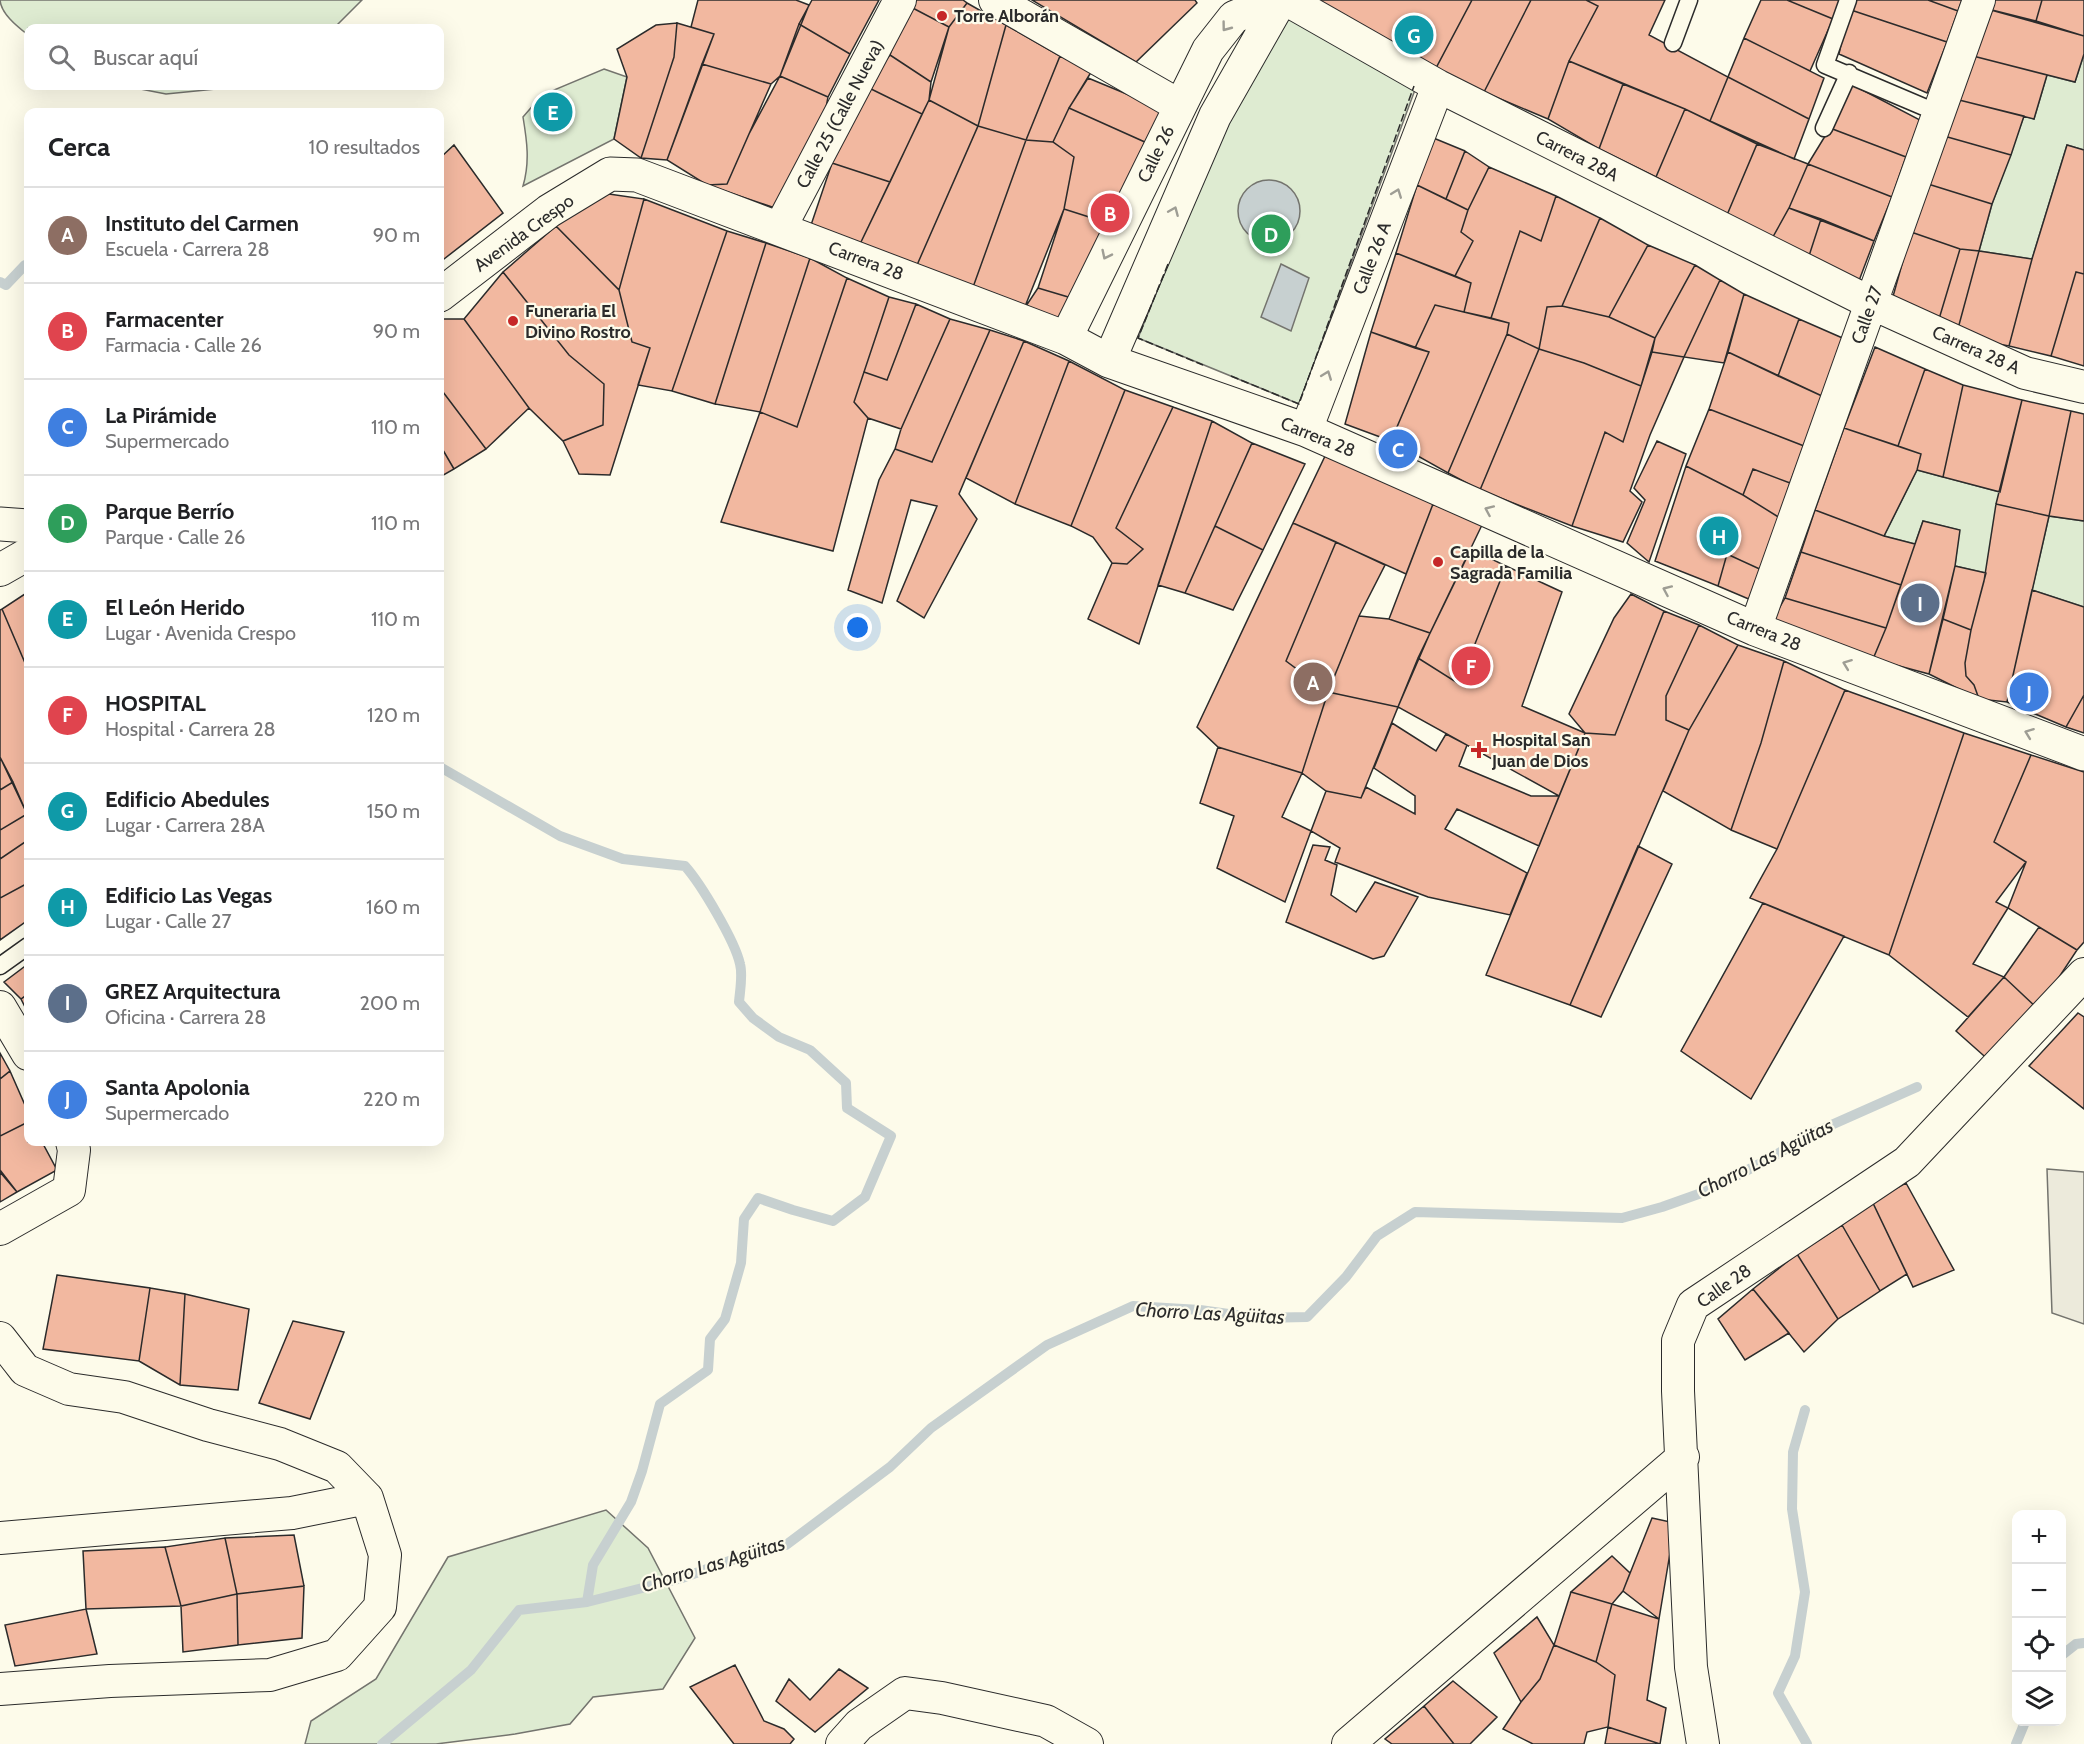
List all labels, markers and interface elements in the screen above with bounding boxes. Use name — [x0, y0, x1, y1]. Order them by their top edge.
place label: Torre Alborán — [954, 5, 1059, 27]
marker: Torre Alborán — [935, 9, 949, 23]
pin: G — [1394, 12, 1434, 57]
one-way arrow — [1222, 20, 1233, 31]
search box — [24, 24, 444, 90]
street label: Calle 25 (Calle Nueva) — [792, 36, 888, 192]
icon: search — [45, 41, 78, 74]
text: Buscar aquí — [93, 44, 198, 71]
pin: E — [534, 90, 572, 134]
street label: Calle 26 — [1133, 122, 1179, 186]
street label: Carrera 28A — [1532, 126, 1622, 186]
text: Cerca — [48, 131, 110, 163]
text: 10 resultados — [309, 135, 420, 159]
one-way arrow — [1390, 188, 1402, 199]
street label: Avenida Crespo — [470, 189, 578, 277]
pin: B — [1090, 190, 1130, 236]
one-way arrow — [1167, 206, 1179, 217]
text: Instituto del Carmen — [105, 210, 299, 237]
pin: D — [1252, 212, 1290, 256]
street label: Calle 26 A — [1348, 218, 1396, 298]
text: A — [61, 223, 74, 247]
text: 90 m — [373, 223, 420, 247]
text: Escuela · Carrera 28 — [105, 237, 270, 261]
street label: Carrera 28 — [825, 237, 907, 285]
one-way arrow — [1102, 248, 1114, 259]
street label: Calle 27 — [1846, 283, 1888, 347]
place label: Funeraria El Divino Rostro — [525, 300, 631, 343]
text: Farmacenter — [105, 306, 223, 333]
marker: Funeraria El Divino Rostro — [506, 314, 520, 328]
text: B — [61, 319, 74, 343]
text: 90 m — [373, 319, 420, 343]
street label: Carrera 28 A — [1929, 321, 2023, 379]
text: Farmacia · Calle 26 — [105, 333, 262, 357]
one-way arrow — [1320, 370, 1332, 381]
text: La Pirámide — [105, 402, 217, 429]
street label: Carrera 28 — [1277, 412, 1359, 462]
text: C — [61, 415, 74, 439]
text: 110 m — [371, 415, 420, 439]
pin: C — [1378, 426, 1418, 472]
text: Supermercado — [105, 429, 229, 453]
text: Parque Berrío — [105, 498, 234, 525]
one-way arrow — [1484, 506, 1495, 518]
text: D — [60, 511, 75, 535]
text: 110 m — [371, 511, 420, 535]
pin: H — [1700, 514, 1738, 558]
text: Parque · Calle 26 — [105, 525, 245, 549]
place label: Capilla de la Sagrada Familia — [1450, 541, 1572, 584]
marker: Capilla de la Sagrada Familia — [1431, 555, 1445, 569]
pin: I — [1900, 580, 1940, 626]
one-way arrow — [1662, 585, 1673, 597]
text: El León Herido — [105, 594, 245, 621]
street label: Carrera 28 — [1723, 606, 1805, 656]
text: E — [62, 607, 73, 631]
text: 110 m — [371, 607, 420, 631]
your location — [843, 613, 872, 642]
text: Lugar · Avenida Crespo — [105, 621, 296, 645]
pin: F — [1452, 644, 1490, 688]
one-way arrow — [1842, 659, 1853, 671]
pin: A — [1294, 660, 1332, 704]
pin: J — [2010, 670, 2048, 714]
text: HOSPITAL — [105, 690, 206, 717]
text: F — [62, 703, 73, 727]
text: 120 m — [367, 703, 420, 727]
text: Hospital · Carrera 28 — [105, 717, 276, 741]
one-way arrow — [2024, 728, 2035, 740]
place label: Hospital San Juan de Dios — [1491, 729, 1591, 772]
marker: Hospital San Juan de Dios — [1470, 741, 1488, 759]
text: Edificio Abedules — [105, 786, 270, 813]
text: G — [61, 799, 74, 823]
text: 150 m — [367, 799, 420, 823]
text: Lugar · Carrera 28A — [105, 813, 265, 837]
text: Edificio Las Vegas — [105, 882, 272, 909]
text: H — [60, 895, 75, 919]
text: 160 m — [366, 895, 420, 919]
text: Lugar · Calle 27 — [105, 909, 232, 933]
text: GREZ Arquitectura — [105, 978, 280, 1005]
text: I — [65, 991, 70, 1015]
text: 200 m — [360, 991, 420, 1015]
text: Oficina · Carrera 28 — [105, 1005, 266, 1029]
text: Santa Apolonia — [105, 1074, 250, 1101]
text: J — [65, 1087, 70, 1111]
text: 220 m — [363, 1087, 420, 1111]
text: Supermercado — [105, 1101, 229, 1125]
water label: Chorro Las Agüitas — [1693, 1113, 1837, 1203]
street label: Calle 28 — [1692, 1259, 1756, 1313]
water label: Chorro Las Agüitas — [1135, 1297, 1285, 1329]
map controls — [2012, 1510, 2066, 1726]
button: + — [2012, 1510, 2066, 1564]
water label: Chorro Las Agüitas — [638, 1531, 788, 1597]
button: − — [2012, 1564, 2066, 1618]
button: locate — [2012, 1618, 2066, 1672]
button: layers — [2012, 1672, 2066, 1726]

